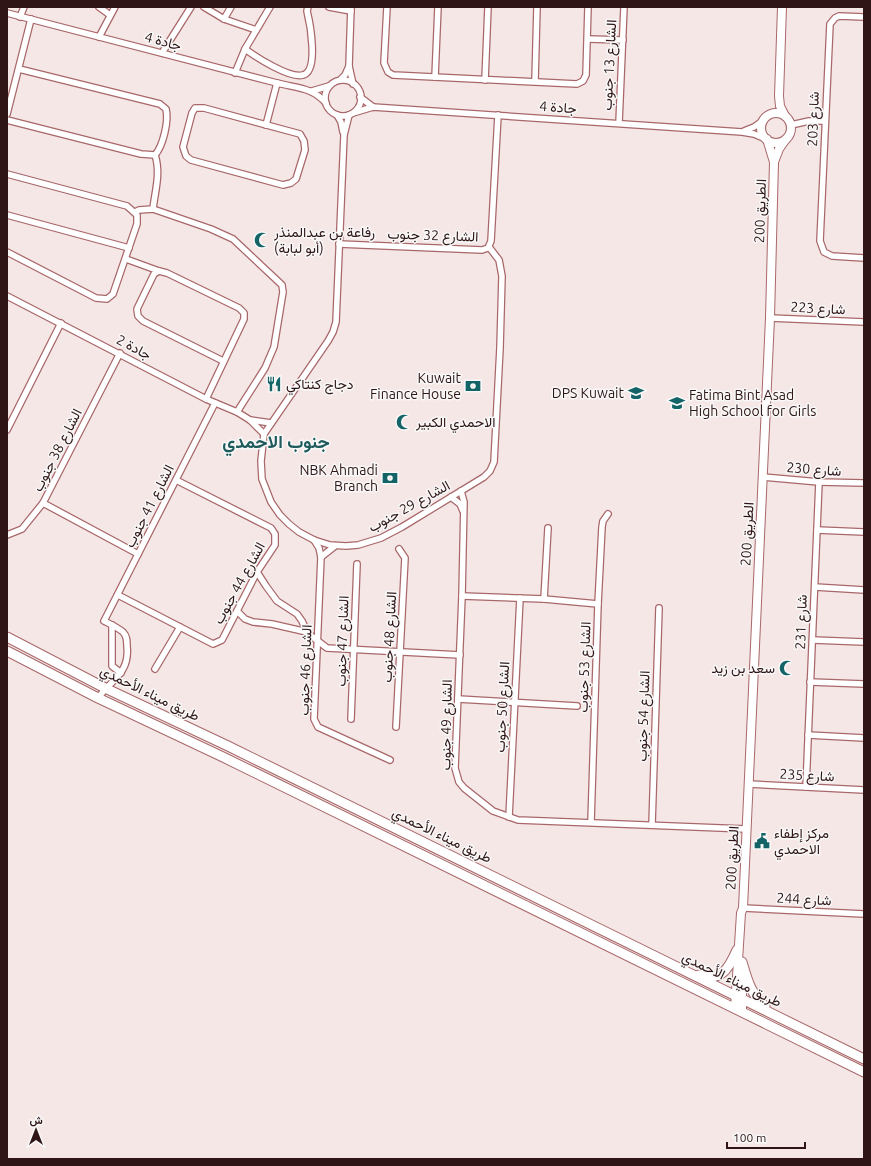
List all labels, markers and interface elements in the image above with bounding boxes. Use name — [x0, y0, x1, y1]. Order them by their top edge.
street label: الشارع 13 جنوب — [599, 19, 622, 111]
street label: جادة 4 — [143, 28, 183, 55]
street label: شارع 203 — [804, 91, 825, 147]
street label: جادة 4 — [539, 98, 577, 117]
street label: الطريق 200 — [751, 179, 770, 243]
place label: رفاعة بن عبدالمنذر (أبو لبابة) — [273, 224, 375, 257]
street label: الشارع 32 جنوب — [387, 225, 479, 248]
mosque icon: رفاعة بن عبدالمنذر (أبو لبابة) — [253, 231, 271, 249]
street label: شارع 223 — [790, 299, 846, 320]
street label: جادة 2 — [113, 331, 154, 364]
place label: Kuwait Finance House — [370, 370, 461, 402]
restaurant icon: دجاج كنتاكي — [265, 375, 283, 393]
place label: دجاج كنتاكي — [286, 376, 354, 396]
bank icon: Kuwait Finance House — [464, 377, 482, 395]
school or university icon: DPS Kuwait — [627, 384, 645, 402]
place label: DPS Kuwait — [552, 385, 624, 401]
place label: Fatima Bint Asad High School for Girls — [689, 387, 816, 419]
school or university icon: Fatima Bint Asad High School for Girls — [668, 394, 686, 412]
street label: الشارع 38 جنوب — [29, 406, 87, 496]
mosque icon: الاحمدي الكبير — [395, 413, 413, 431]
place label: الاحمدي الكبير — [415, 414, 495, 434]
district label: جنوب الاحمدي — [222, 431, 330, 457]
street label: شارع 230 — [786, 459, 842, 482]
street label: الشارع 41 جنوب — [121, 462, 179, 552]
place label: NBK Ahmadi Branch — [299, 462, 378, 494]
bank icon: NBK Ahmadi Branch — [381, 469, 399, 487]
street label: الشارع 29 جنوب — [365, 477, 454, 538]
street label: الطريق 200 — [737, 502, 758, 567]
street label: الشارع 44 جنوب — [210, 539, 271, 628]
street label: الشارع 48 جنوب — [379, 591, 402, 683]
street label: شارع 231 — [792, 594, 813, 650]
street label: الشارع 47 جنوب — [332, 595, 355, 687]
street label: الشارع 53 جنوب — [574, 621, 597, 713]
street label: الشارع 46 جنوب — [295, 624, 318, 716]
mosque icon: سعد بن زيد — [778, 659, 796, 677]
place label: سعد بن زيد — [711, 660, 775, 677]
street label: الشارع 50 جنوب — [492, 661, 515, 753]
street label: طريق ميناء الأحمدي — [96, 662, 202, 728]
street label: الشارع 54 جنوب — [633, 670, 656, 762]
street label: الشارع 49 جنوب — [437, 679, 458, 771]
street label: شارع 235 — [779, 766, 835, 787]
street label: طريق ميناء الأحمدي — [388, 804, 494, 870]
place label: مركز إطفاء الاحمدي — [774, 825, 829, 861]
street label: الطريق 200 — [722, 826, 743, 891]
public building icon: مركز إطفاء الاحمدي — [753, 832, 771, 850]
street label: شارع 244 — [776, 890, 832, 911]
street label: طريق ميناء الأحمدي — [678, 948, 784, 1014]
north arrow — [16, 1110, 56, 1150]
text: ش — [29, 1114, 43, 1127]
scale bar — [727, 1124, 805, 1150]
text: 100 m — [733, 1131, 766, 1144]

